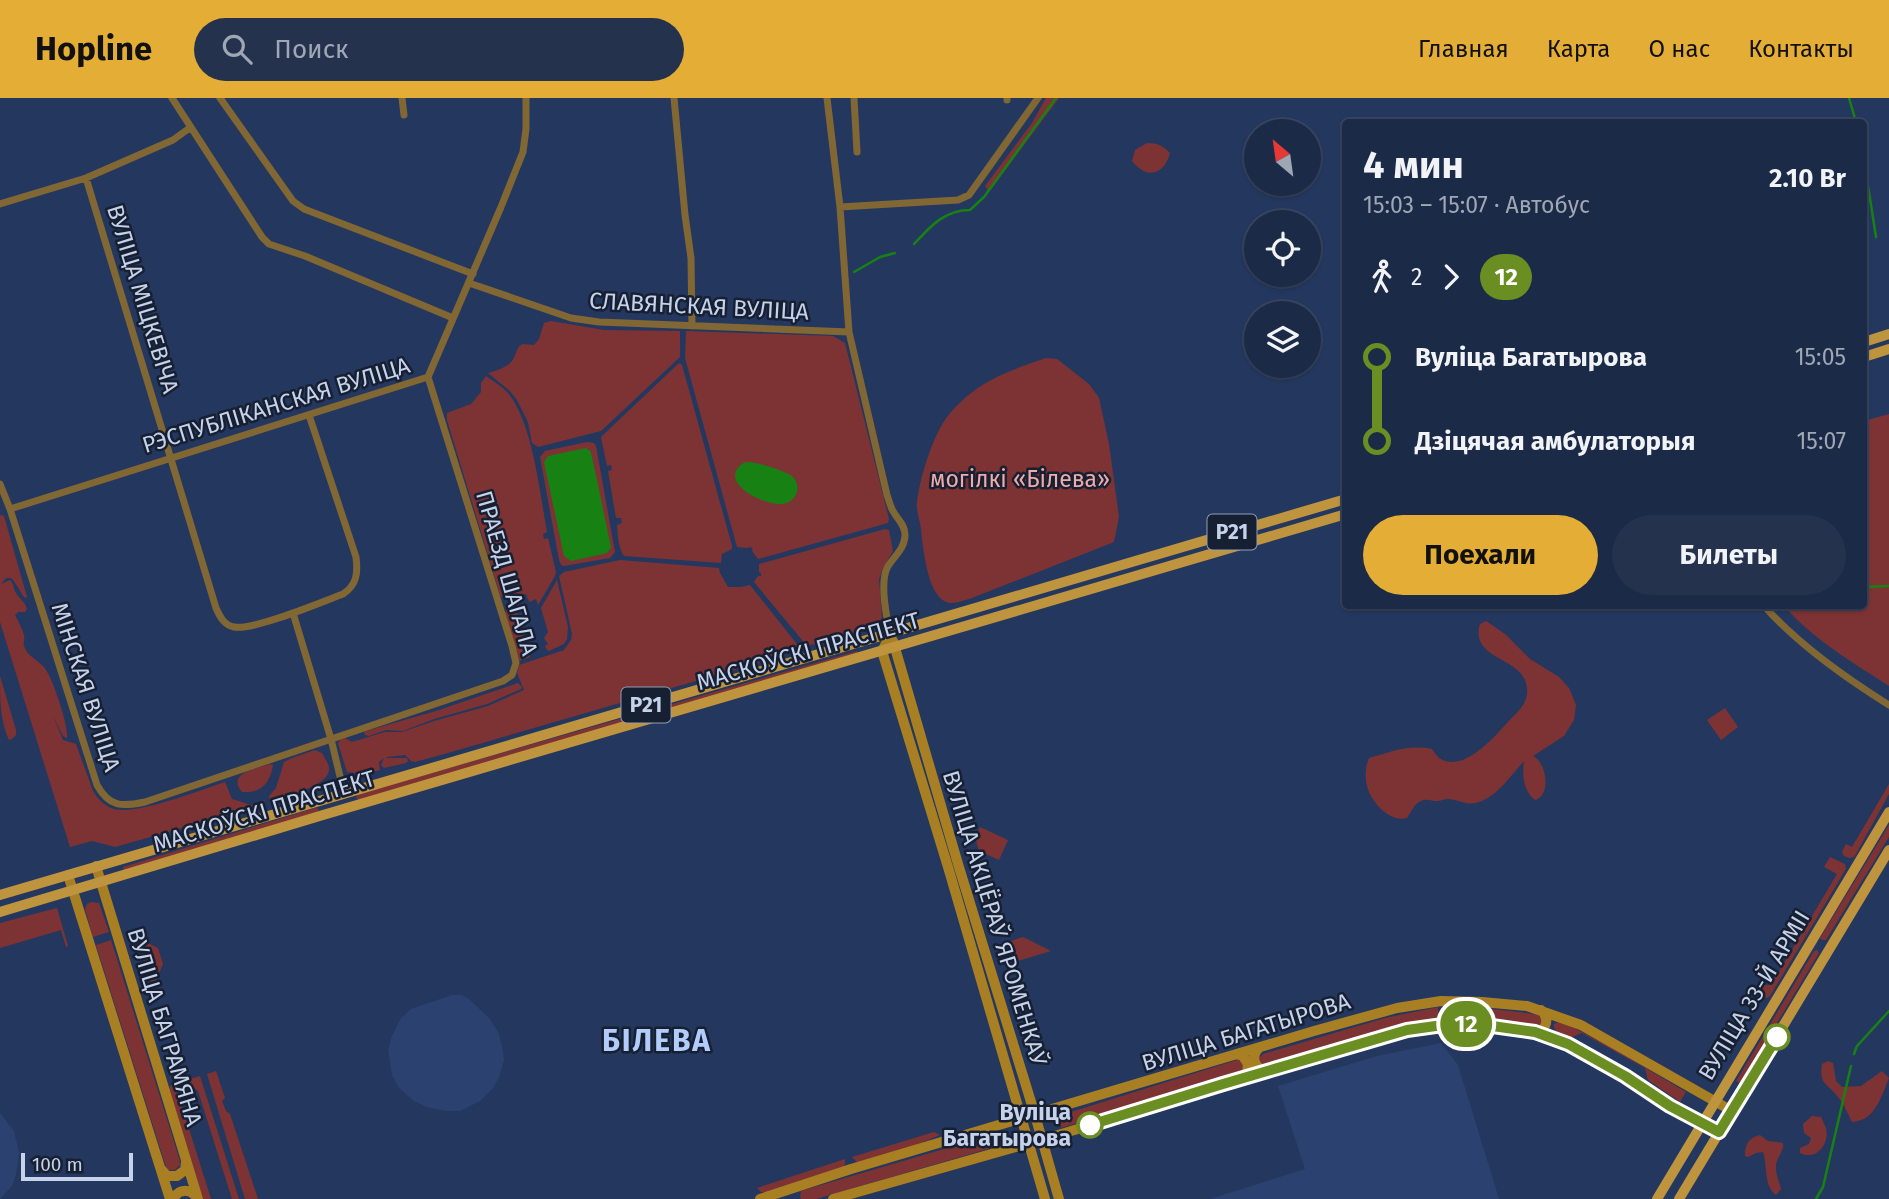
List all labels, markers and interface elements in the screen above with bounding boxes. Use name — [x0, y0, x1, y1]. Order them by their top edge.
search box — [194, 18, 684, 81]
text: Hopline — [35, 29, 152, 69]
icon: search — [218, 30, 256, 68]
text: Поиск — [274, 34, 349, 65]
text: Главная — [1418, 35, 1509, 63]
text: Карта — [1547, 35, 1610, 63]
text: О нас — [1648, 35, 1710, 63]
text: Контакты — [1748, 35, 1854, 63]
north arrow — [1244, 119, 1321, 196]
map controls — [1244, 119, 1321, 378]
text: 4 мин — [1363, 142, 1464, 188]
text: 2.10 Br — [1769, 163, 1846, 194]
text: 15:03 – 15:07 · Автобус — [1363, 191, 1590, 219]
street label: ВУЛІЦА МІЦКЕВІЧА — [101, 201, 185, 397]
button: locate — [1244, 210, 1321, 287]
icon: walk — [1363, 258, 1401, 296]
icon: forward — [1432, 258, 1470, 296]
text: 2 — [1411, 263, 1422, 291]
text: 12 — [1494, 263, 1518, 291]
street label: СЛАВЯНСКАЯ ВУЛІЦА — [588, 286, 810, 326]
button: layers — [1244, 301, 1321, 378]
text: Вуліца Багатырова — [1415, 342, 1647, 373]
text: 15:05 — [1795, 343, 1846, 371]
street label: РЭСПУБЛІКАНСКАЯ ВУЛІЦА — [139, 351, 414, 459]
text: Дзіцячая амбулаторыя — [1415, 426, 1695, 457]
text: 15:07 — [1796, 427, 1846, 455]
park label: могілкі «Білева» — [930, 465, 1110, 493]
street label: ПРАЕЗД ШАГАЛА — [470, 487, 544, 659]
road number: Р21 — [1208, 514, 1256, 550]
button: Поехали — [1363, 515, 1598, 595]
button: Билеты — [1612, 515, 1846, 595]
street label: МІНСКАЯ ВУЛІЦА — [46, 599, 127, 776]
street label: МАСКОЎСКІ ПРАСПЕКТ — [693, 605, 923, 696]
road number: Р21 — [622, 688, 670, 722]
street label: МАСКОЎСКІ ПРАСПЕКТ — [149, 763, 379, 858]
street label: ВУЛІЦА АКЦЁРАЎ ЯРОМЕНКАЎ — [937, 767, 1054, 1070]
street label: ВУЛІЦА 33-Й АРМІІ — [1692, 905, 1816, 1085]
street label: ВУЛІЦА БАГРАМЯНА — [122, 925, 209, 1130]
street label: ВУЛІЦА БАГАТЫРОВА — [1138, 987, 1354, 1077]
line badge: 12 — [1434, 1001, 1498, 1047]
text: 12 — [1454, 1010, 1478, 1038]
district label: БІЛЕВА — [602, 1023, 712, 1059]
unlabelled marker — [1764, 1024, 1790, 1050]
place label: Вуліца Багатырова — [943, 1098, 1071, 1152]
marker: Вуліца Багатырова — [1077, 1112, 1103, 1138]
scale bar — [21, 1150, 133, 1182]
text: 100 m — [32, 1153, 83, 1176]

